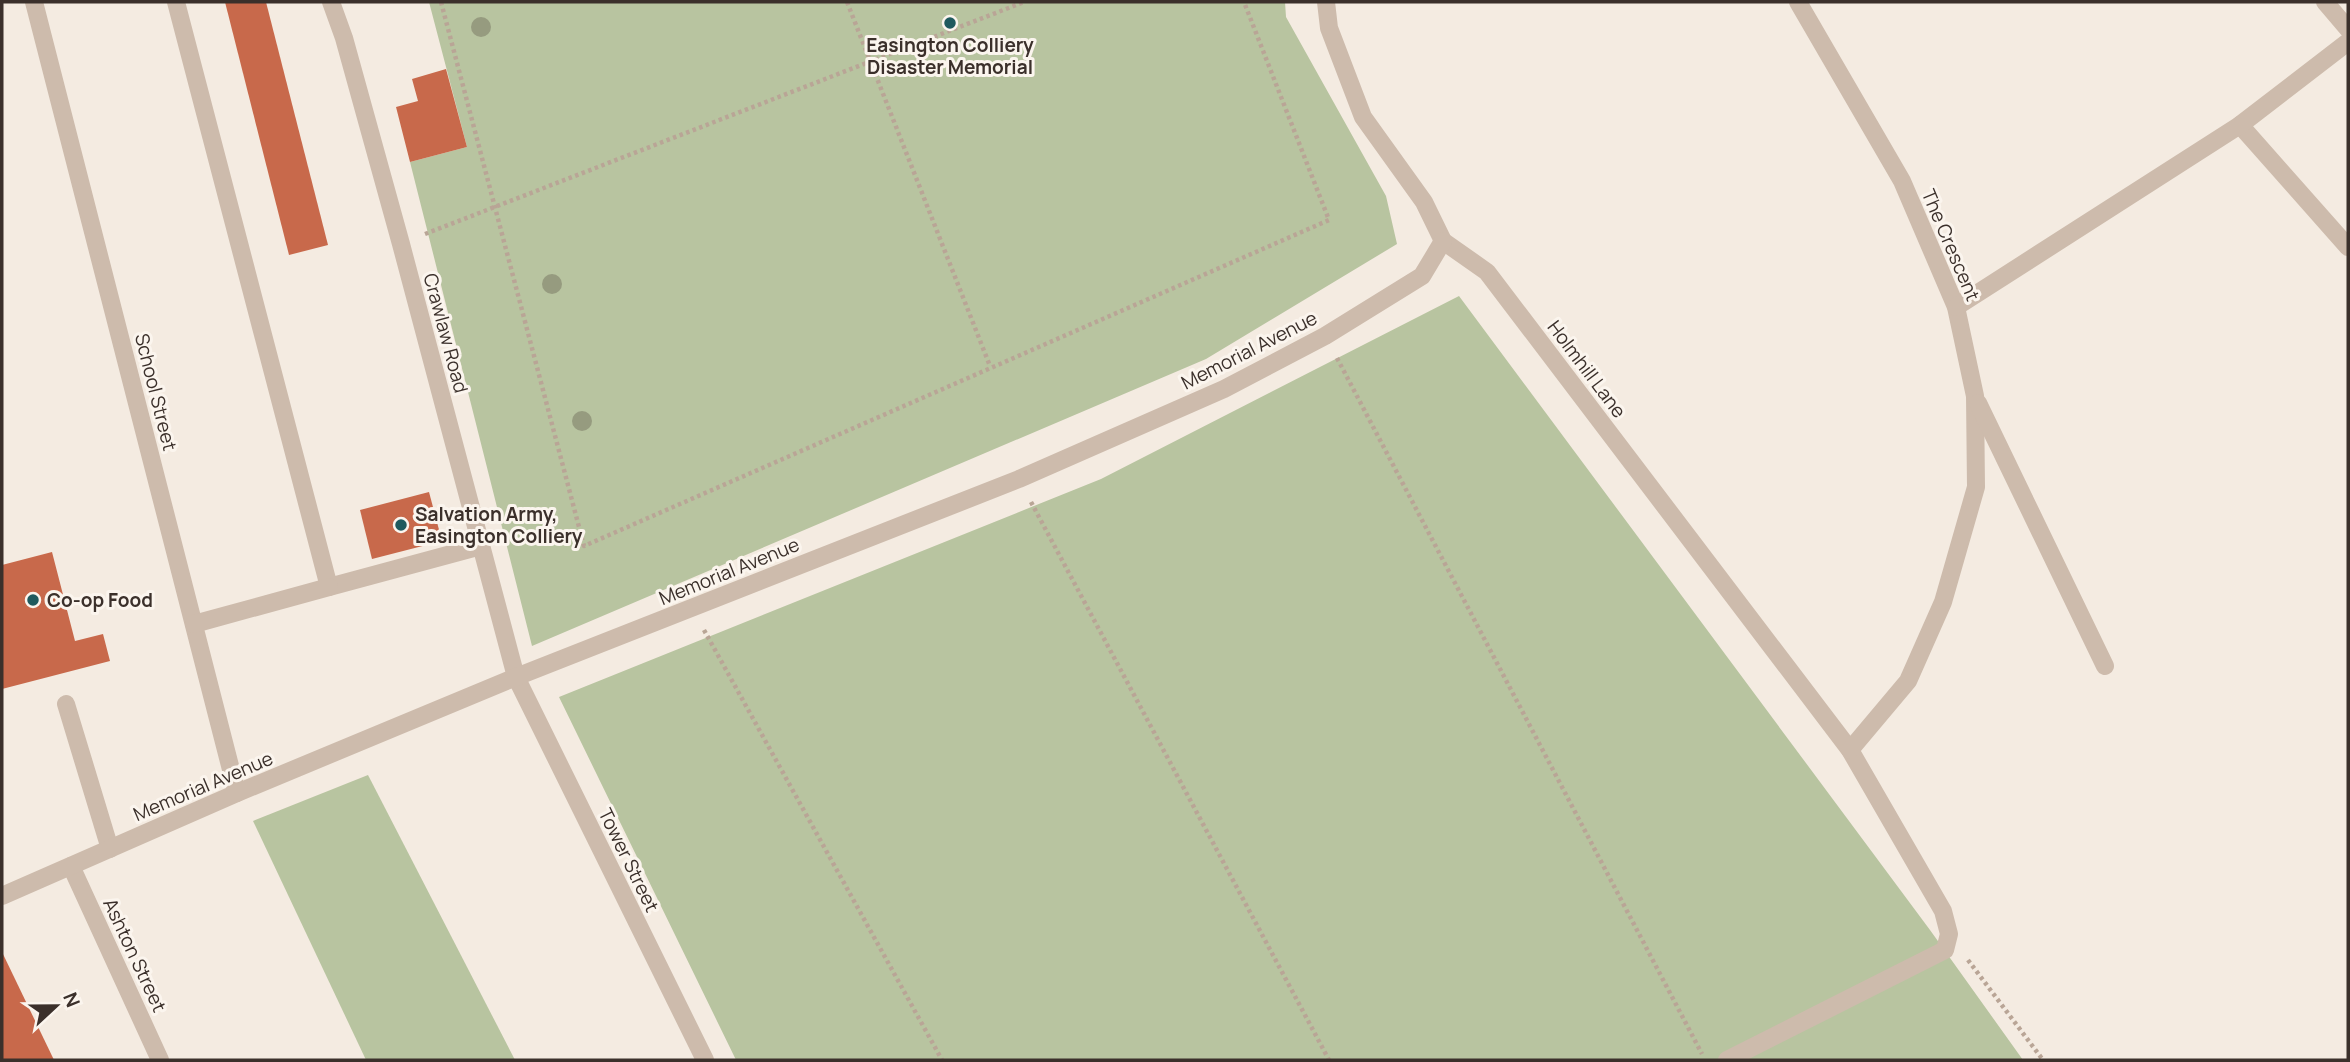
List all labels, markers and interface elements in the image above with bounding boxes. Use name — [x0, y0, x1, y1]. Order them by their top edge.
marker: Easington Colliery Disaster Memorial — [942, 15, 958, 31]
place label: Easington Colliery Disaster Memorial — [866, 32, 1034, 80]
street label: The Crescent — [1916, 185, 1986, 305]
street label: Crawlaw Road — [418, 270, 474, 396]
street label: Memorial Avenue — [1177, 305, 1321, 395]
street label: Holmhill Lane — [1542, 315, 1632, 423]
street label: School Street — [129, 331, 183, 453]
place label: Salvation Army, Easington Colliery — [415, 501, 583, 549]
marker: Salvation Army, Easington Colliery — [393, 517, 409, 533]
street label: Memorial Avenue — [655, 531, 803, 611]
place label: Co-op Food — [47, 587, 153, 613]
marker: Co-op Food — [25, 592, 41, 608]
street label: Memorial Avenue — [129, 745, 277, 827]
street label: Tower Street — [593, 804, 665, 916]
street label: Ashton Street — [97, 894, 173, 1016]
north arrow — [21, 971, 91, 1041]
text: N — [57, 988, 86, 1011]

